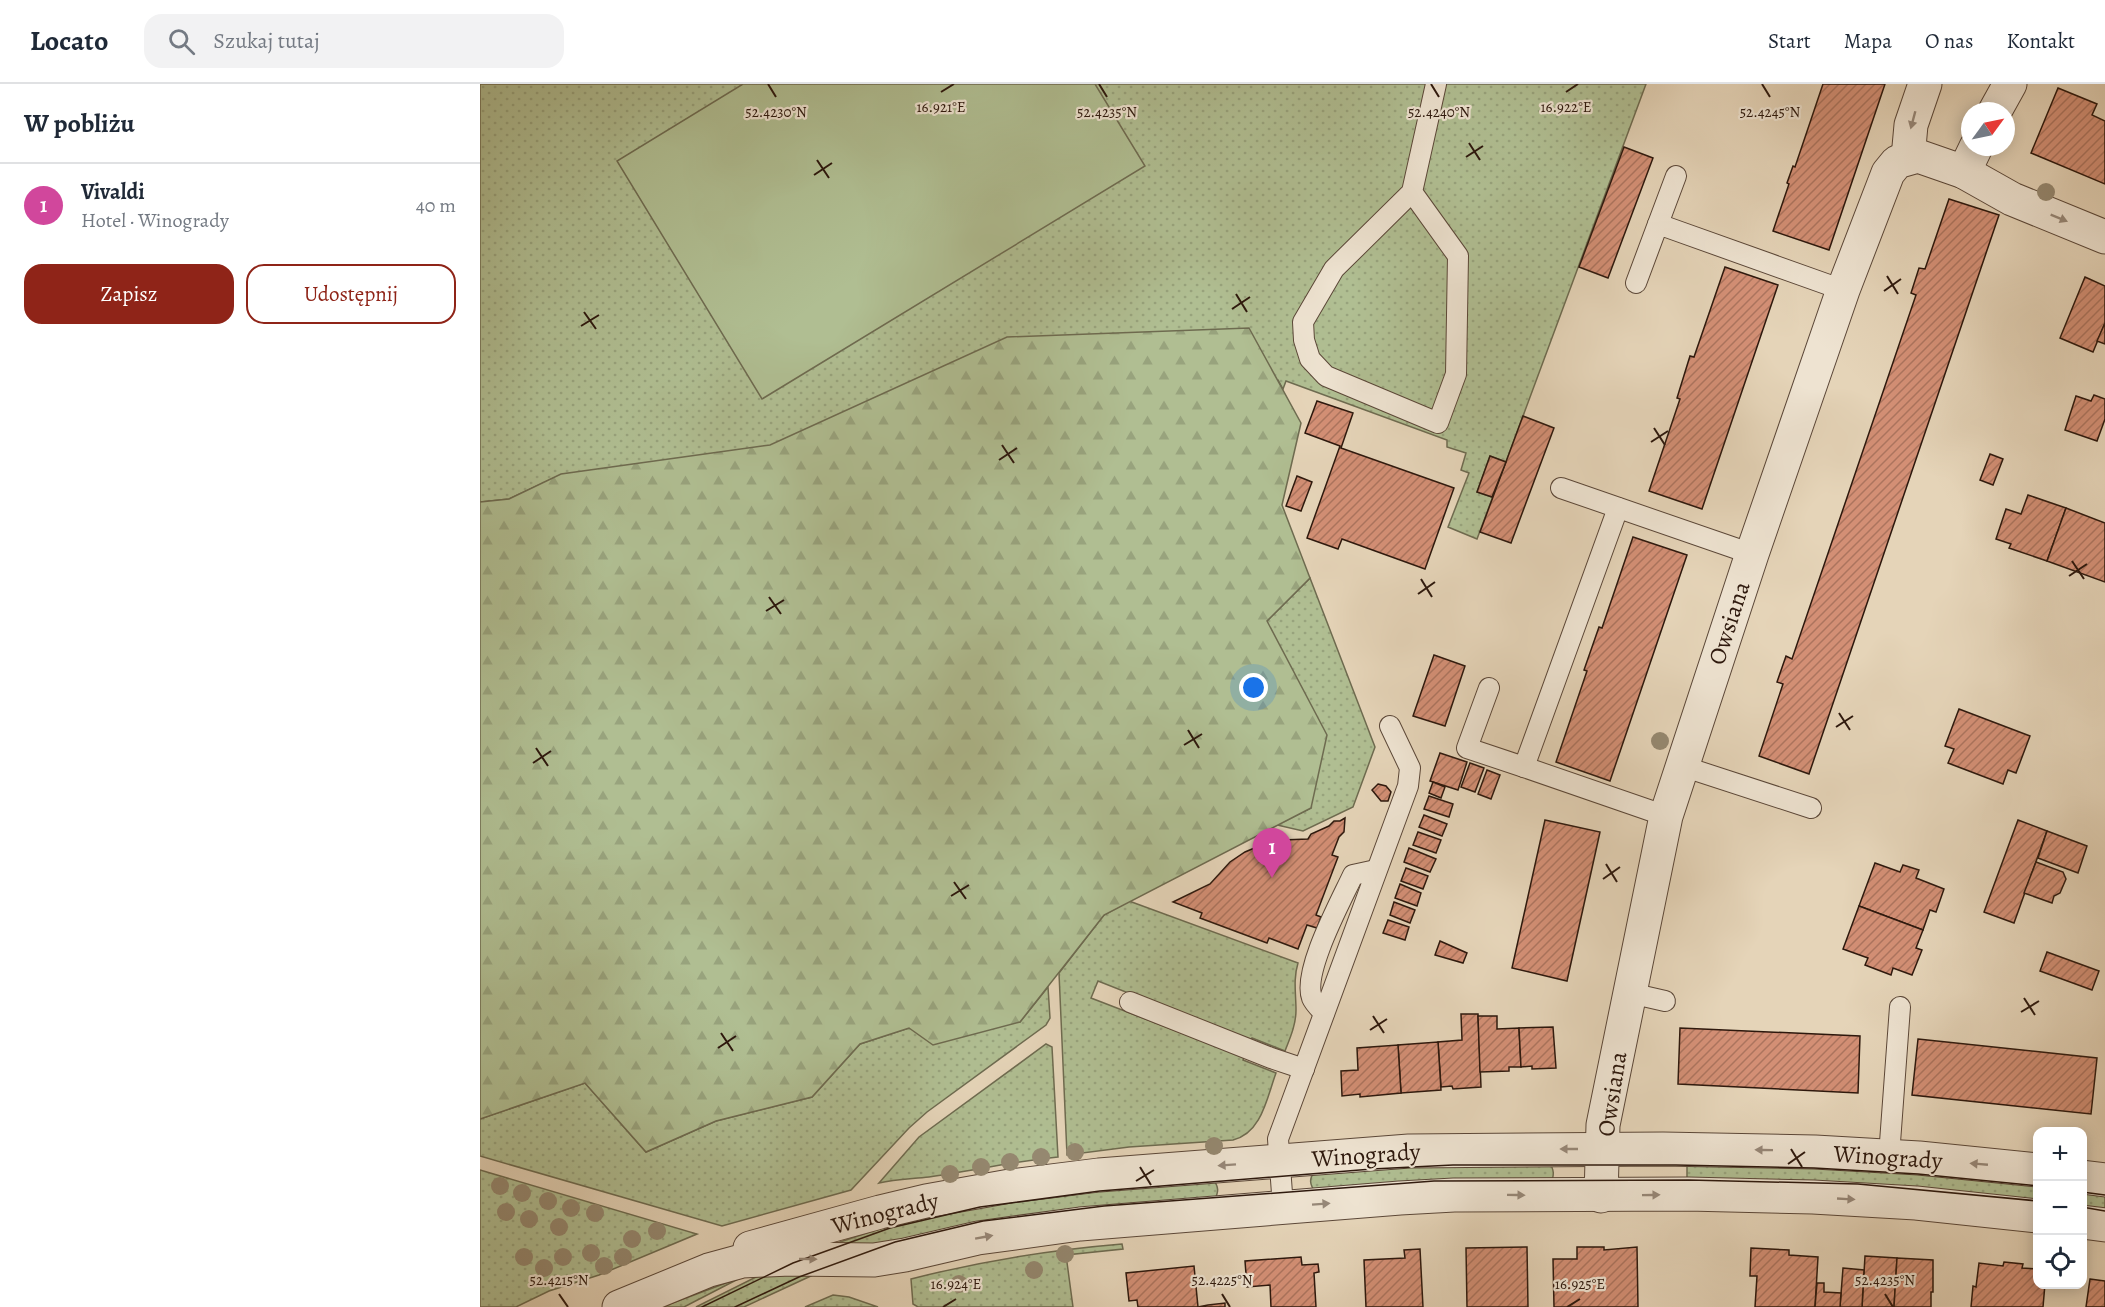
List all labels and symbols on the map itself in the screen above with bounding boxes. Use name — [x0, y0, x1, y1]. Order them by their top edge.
text: 16.921°E — [916, 97, 966, 117]
text: 16.922°E — [1540, 97, 1592, 117]
text: 52.4230°N — [745, 102, 807, 122]
text: 52.4235°N — [1077, 102, 1137, 122]
text: 52.4240°N — [1408, 102, 1470, 122]
text: 52.4245°N — [1740, 102, 1801, 122]
north arrow — [1961, 102, 2015, 156]
one-way arrow — [1908, 111, 1918, 129]
one-way arrow — [2050, 213, 2068, 223]
street label: Owsiana — [1701, 577, 1758, 669]
your location — [1239, 673, 1268, 702]
pin: 1 — [1252, 828, 1292, 878]
street label: Owsiana — [1589, 1048, 1635, 1139]
street label: Winogrady — [1309, 1135, 1422, 1175]
street label: Winogrady — [1831, 1137, 1944, 1177]
one-way arrow — [1559, 1144, 1578, 1154]
one-way arrow — [1754, 1146, 1773, 1155]
one-way arrow — [1970, 1159, 1989, 1169]
one-way arrow — [1218, 1160, 1237, 1170]
street label: Winogrady — [827, 1184, 942, 1242]
one-way arrow — [1642, 1190, 1661, 1200]
one-way arrow — [1506, 1191, 1525, 1200]
one-way arrow — [1837, 1194, 1856, 1203]
one-way arrow — [1311, 1199, 1330, 1209]
one-way arrow — [975, 1232, 994, 1241]
one-way arrow — [798, 1255, 817, 1264]
text: 52.4215°N — [530, 1270, 589, 1290]
text: 52.4225°N — [1192, 1270, 1253, 1290]
text: 52.4235°N — [1855, 1270, 1915, 1290]
text: 16.924°E — [931, 1274, 981, 1294]
text: 16.925°E — [1555, 1274, 1605, 1294]

